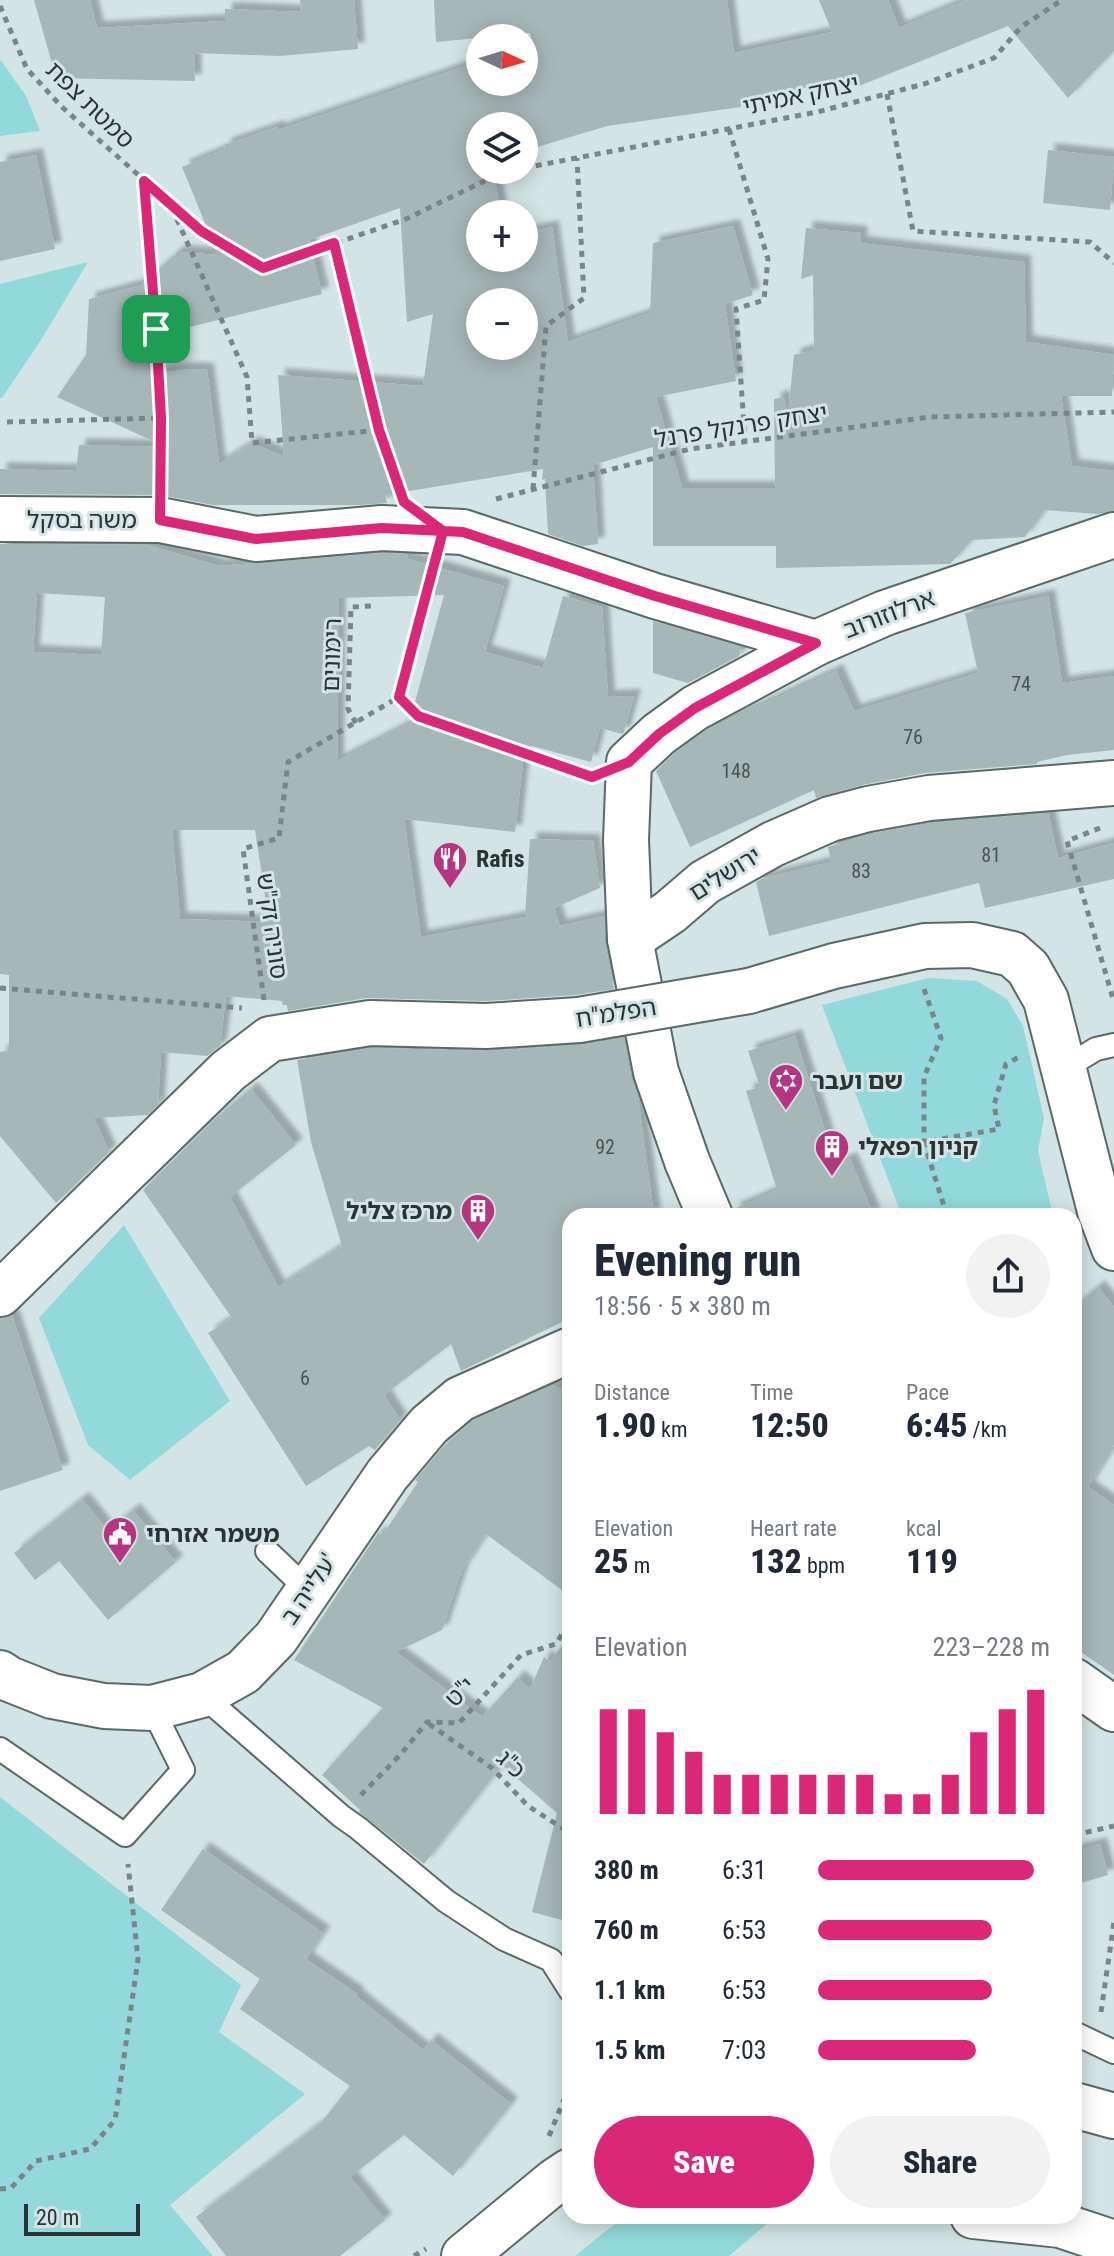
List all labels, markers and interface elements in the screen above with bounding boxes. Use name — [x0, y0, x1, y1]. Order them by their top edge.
north arrow — [466, 24, 538, 96]
map controls — [466, 24, 538, 360]
street label: סמטת צפת — [40, 56, 140, 154]
street label: יצחק אמיתי — [741, 69, 861, 121]
button: layers — [466, 112, 538, 184]
button: + — [466, 200, 538, 272]
button: − — [466, 288, 538, 360]
pin — [122, 295, 190, 363]
icon: arrive — [134, 307, 178, 351]
street label: יצחק פרנקל פרנל — [653, 399, 829, 453]
street label: משה בסקל — [27, 506, 137, 534]
street label: ארלוזורוב — [839, 584, 939, 644]
street label: רימונים — [317, 618, 347, 692]
house number: 74 — [1011, 672, 1031, 696]
house number: 76 — [903, 725, 923, 749]
house number: 148 — [721, 759, 751, 783]
restaurant icon: Rafis — [431, 840, 469, 890]
street label: ירושלים — [684, 841, 766, 907]
house number: 81 — [981, 843, 1001, 867]
place label: Rafis — [476, 845, 525, 873]
house number: 83 — [851, 859, 871, 883]
street label: סוניה זק"ש — [251, 871, 293, 981]
street label: הפלמ"ח — [574, 993, 658, 1033]
synagogue icon: שם ועבר — [767, 1062, 805, 1112]
place label: שם ועבר — [812, 1067, 903, 1095]
building icon: קניון רפאלי — [813, 1128, 851, 1178]
place label: קניון רפאלי — [858, 1133, 978, 1161]
house number: 92 — [595, 1135, 615, 1159]
building icon: מרכז צליל — [459, 1192, 497, 1242]
place label: מרכז צליל — [346, 1197, 452, 1225]
button: share — [966, 1234, 1050, 1318]
text: Evening run — [594, 1235, 801, 1287]
text: 18:56 · 5 × 380 m — [594, 1291, 771, 1321]
house number: 6 — [300, 1366, 310, 1390]
text: Distance — [594, 1380, 670, 1405]
text: Time — [750, 1380, 793, 1405]
text: Pace — [906, 1380, 949, 1405]
text: 1.90 — [594, 1405, 656, 1445]
text: 12:50 — [750, 1405, 829, 1445]
text: 6:45 — [906, 1405, 967, 1445]
text: km — [656, 1417, 687, 1442]
text: /km — [967, 1417, 1007, 1442]
public building icon: משמר אזרחי — [101, 1515, 139, 1565]
text: Elevation — [594, 1516, 673, 1541]
text: Heart rate — [750, 1516, 837, 1541]
text: kcal — [906, 1516, 941, 1541]
place label: משמר אזרחי — [146, 1520, 280, 1548]
text: 25 — [594, 1541, 629, 1581]
text: 132 — [750, 1541, 802, 1581]
text: 119 — [906, 1541, 958, 1581]
street label: עלייה ב' — [275, 1548, 343, 1630]
text: m — [629, 1553, 650, 1578]
text: bpm — [802, 1553, 845, 1578]
text: Elevation — [594, 1632, 688, 1662]
text: 223–228 m — [933, 1632, 1050, 1662]
street label: י"ט — [439, 1672, 481, 1712]
street label: כ"ג — [491, 1744, 531, 1784]
text: 380 m — [594, 1855, 659, 1885]
text: 6:31 — [722, 1855, 767, 1885]
text: 760 m — [594, 1915, 659, 1945]
text: 6:53 — [722, 1915, 767, 1945]
text: 1.1 km — [594, 1975, 666, 2005]
text: 6:53 — [722, 1975, 767, 2005]
text: 1.5 km — [594, 2035, 666, 2065]
text: 7:03 — [722, 2035, 767, 2065]
button: Save — [594, 2116, 814, 2208]
button: Share — [830, 2116, 1050, 2208]
scale bar — [24, 2200, 140, 2236]
text: 20 m — [36, 2205, 79, 2230]

